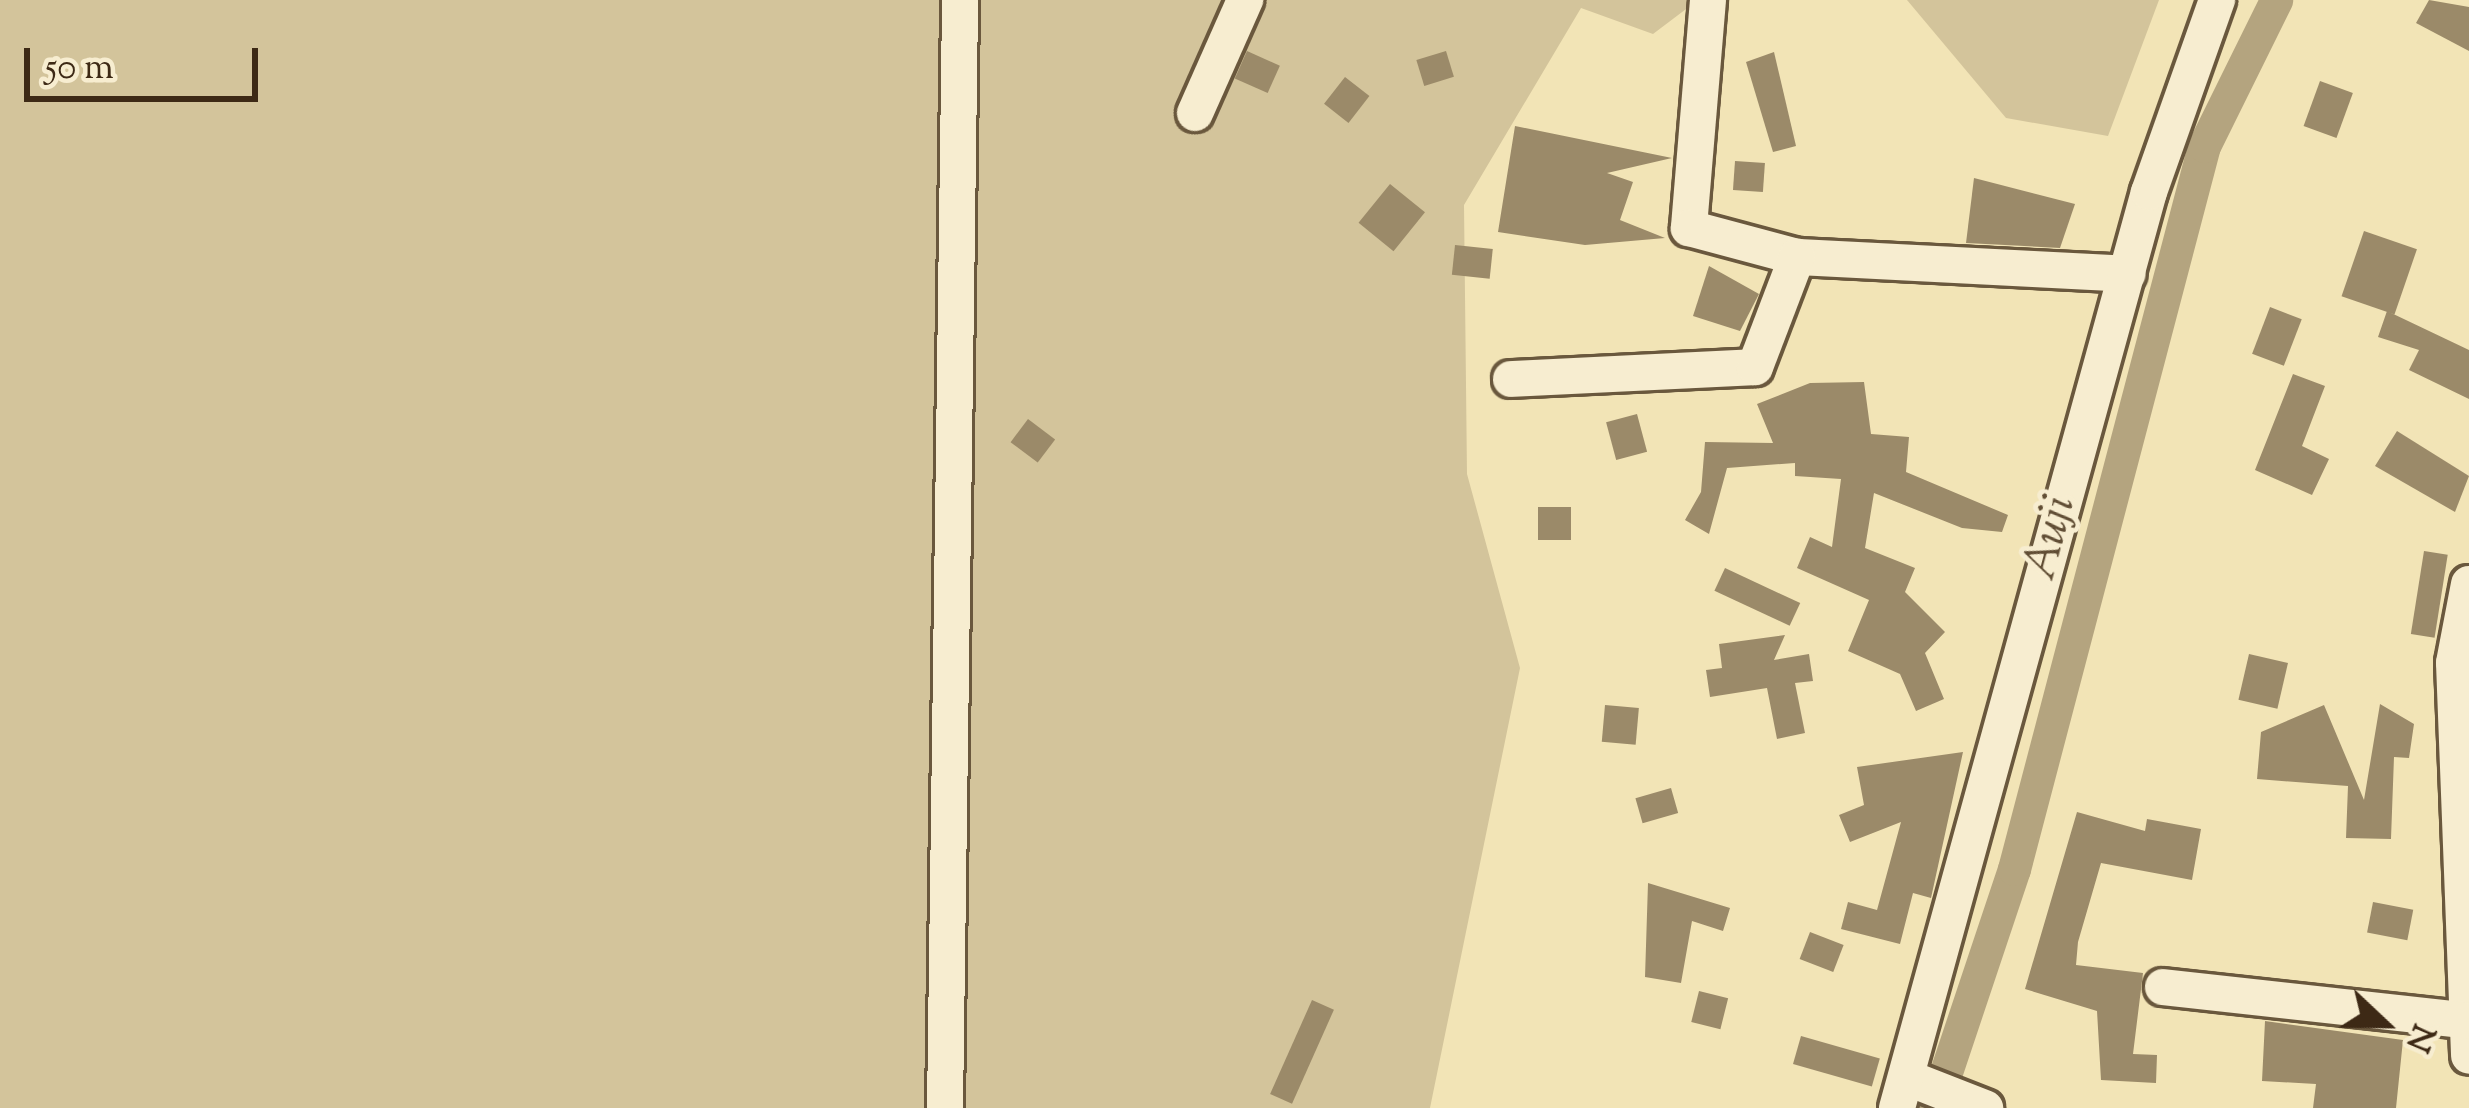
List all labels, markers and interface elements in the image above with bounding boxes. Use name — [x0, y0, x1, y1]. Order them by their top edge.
scale bar — [30, 24, 264, 98]
text: 50 m — [45, 43, 114, 95]
water label: Auji — [2012, 489, 2090, 587]
north arrow — [2325, 964, 2445, 1084]
text: N — [2391, 1016, 2446, 1059]

